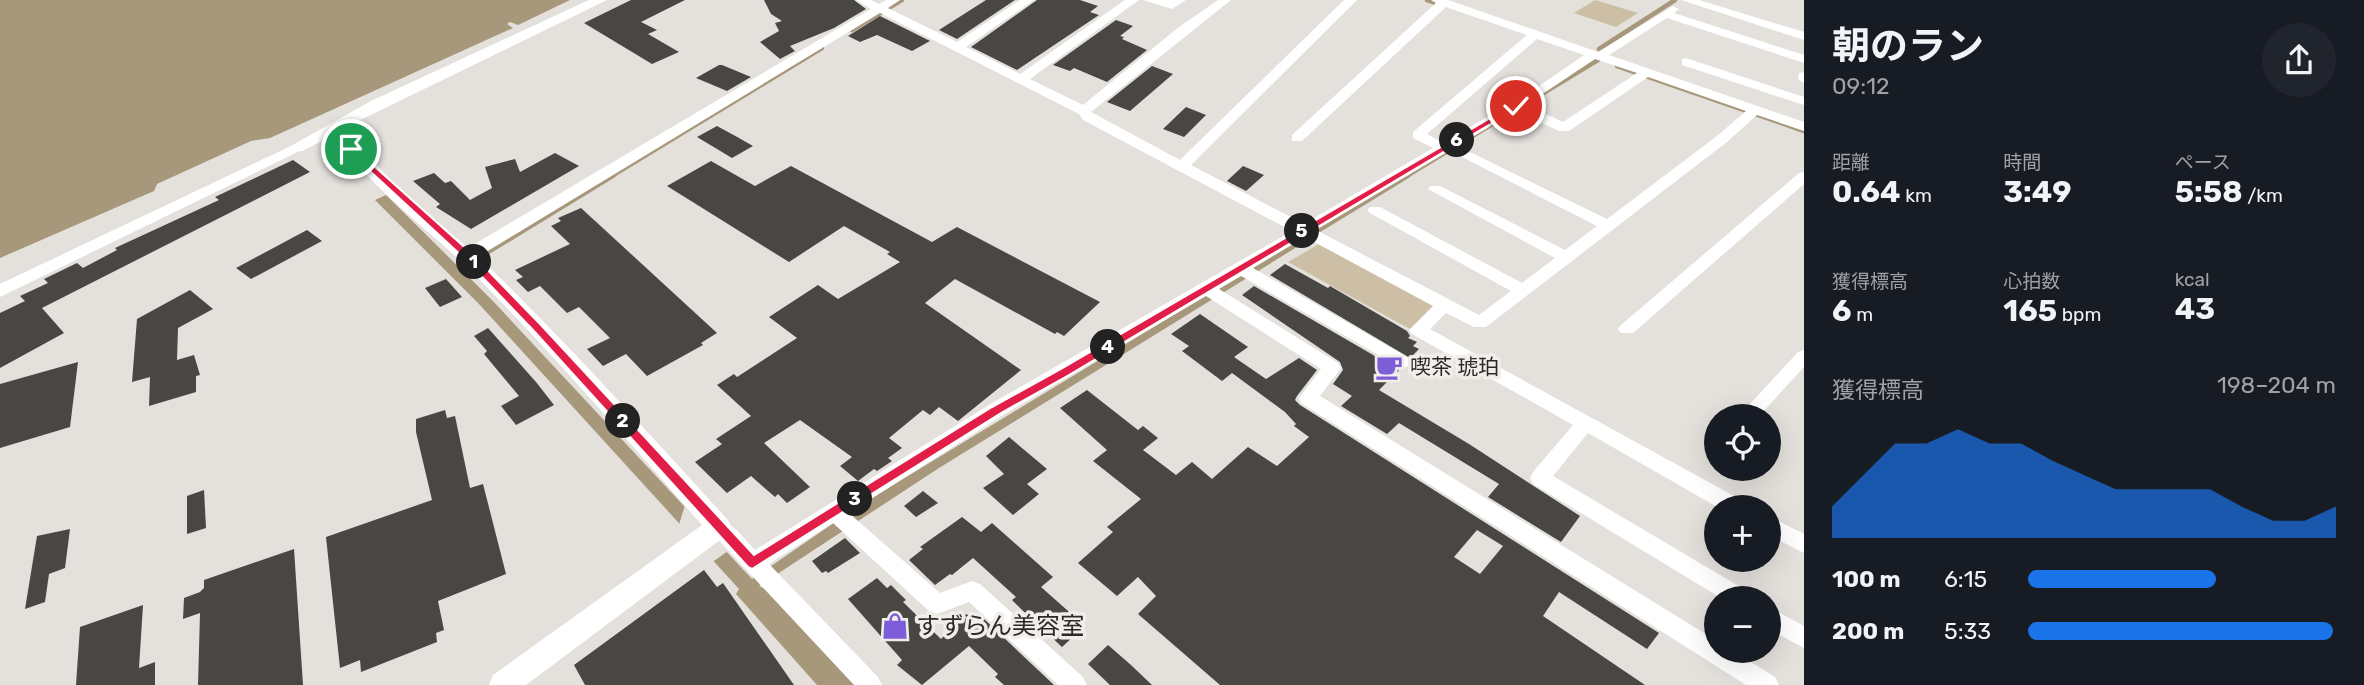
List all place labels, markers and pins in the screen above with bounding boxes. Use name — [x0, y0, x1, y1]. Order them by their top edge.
pin — [1486, 76, 1546, 136]
pin — [321, 119, 381, 179]
pin: 6 — [1440, 122, 1474, 158]
pin: 5 — [1284, 214, 1320, 248]
pin: 1 — [456, 244, 491, 280]
pin: 4 — [1090, 330, 1126, 364]
cafe icon: 喫茶 琥珀 — [1374, 352, 1404, 382]
place label: 喫茶 琥珀 — [1410, 354, 1499, 379]
pin: 2 — [606, 404, 640, 438]
pin: 3 — [838, 482, 872, 516]
shop icon: すずらん美容室 — [880, 611, 910, 641]
place label: すずらん美容室 — [916, 612, 1084, 640]

